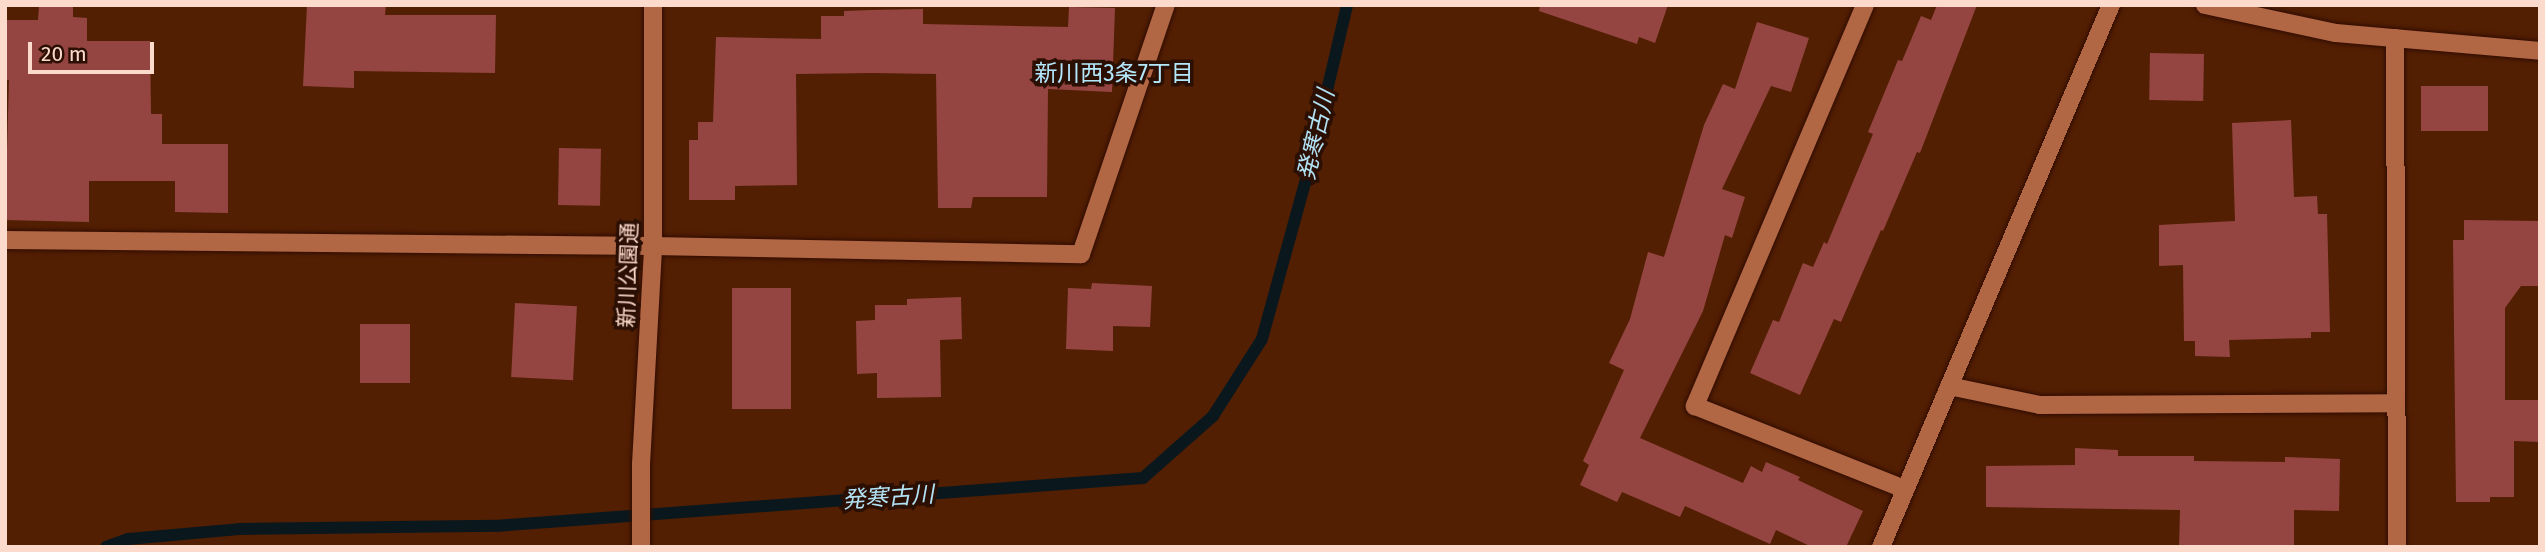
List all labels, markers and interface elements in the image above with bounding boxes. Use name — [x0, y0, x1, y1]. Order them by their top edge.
scale bar — [32, 28, 158, 72]
text: 20 m — [41, 41, 87, 67]
district label: 新川西3条7丁目 — [1034, 59, 1194, 87]
water label: 発寒古川 — [1292, 87, 1340, 183]
street label: 新川公園通 — [614, 222, 642, 328]
water label: 発寒古川 — [841, 480, 935, 514]

